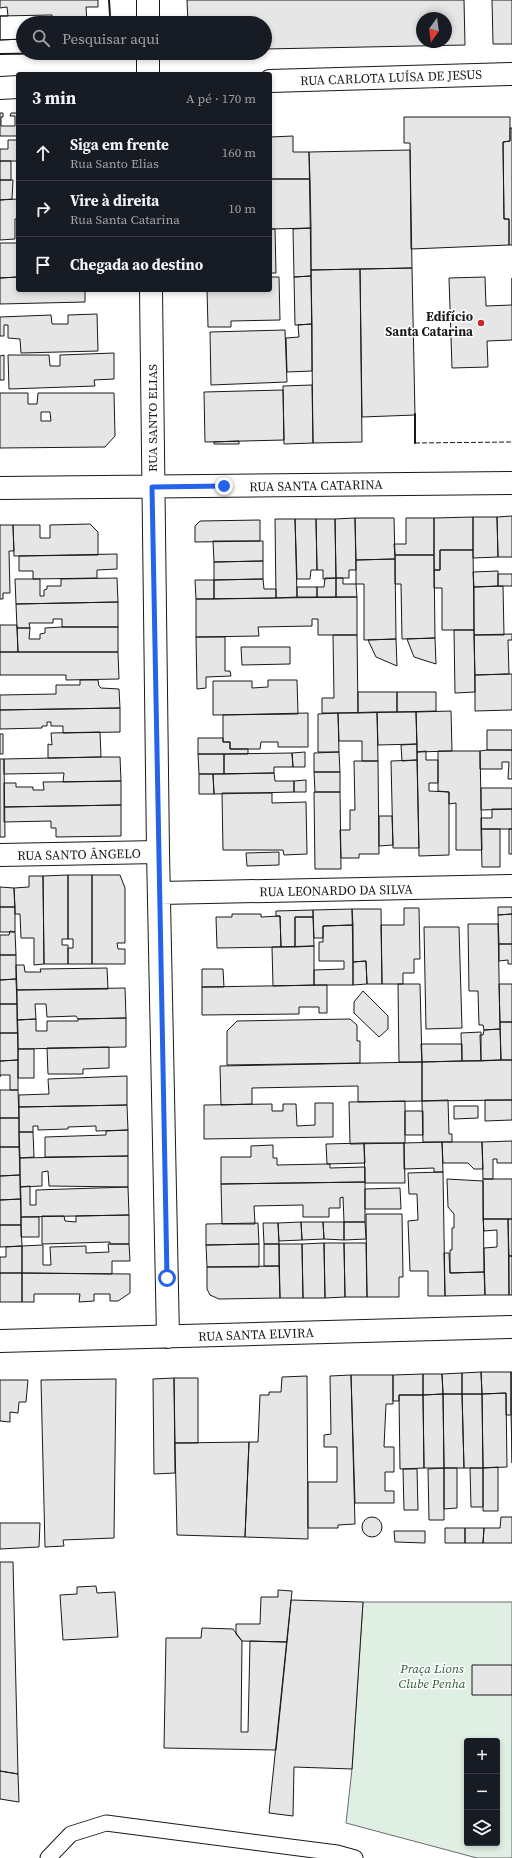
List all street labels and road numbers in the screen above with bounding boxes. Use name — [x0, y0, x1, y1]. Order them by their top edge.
street label: RUA CARLOTA LUÍSA DE JESUS — [300, 66, 483, 89]
street label: RUA SANTO ELIAS — [144, 364, 161, 472]
street label: RUA SANTA CATARINA — [249, 476, 383, 495]
street label: RUA SANTO ÂNGELO — [17, 845, 141, 864]
street label: RUA LEONARDO DA SILVA — [259, 881, 413, 900]
street label: RUA SANTA ELVIRA — [198, 1324, 315, 1345]

